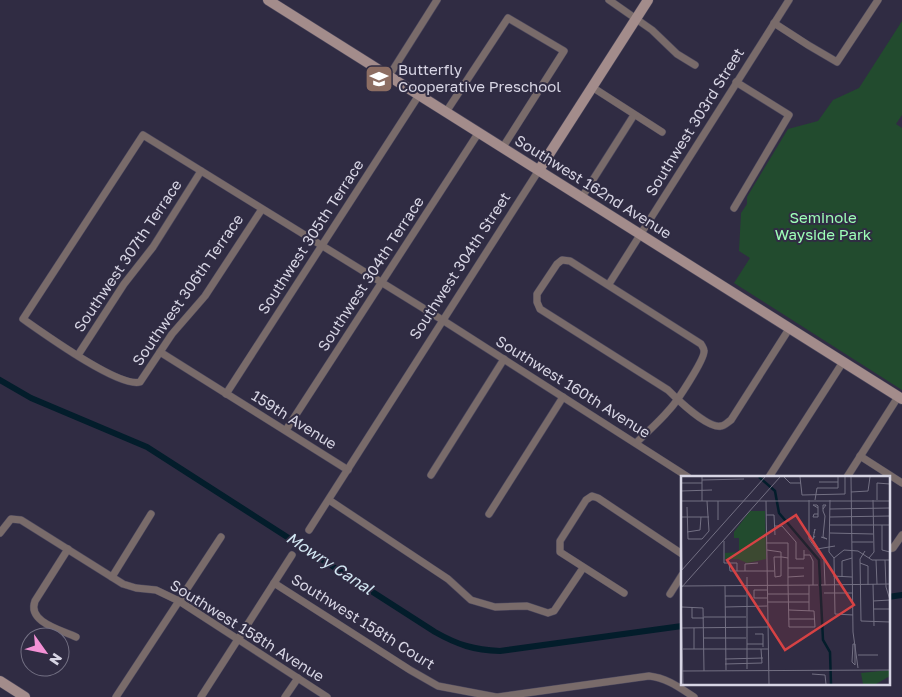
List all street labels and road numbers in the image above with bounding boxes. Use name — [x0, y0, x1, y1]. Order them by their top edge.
street label: Southwest 303rd Street — [641, 44, 747, 199]
street label: Southwest 162nd Avenue — [512, 130, 675, 242]
street label: Southwest 305th Terrace — [253, 156, 367, 317]
street label: Southwest 307th Terrace — [69, 176, 185, 335]
street label: Southwest 304th Street — [405, 189, 513, 342]
street label: Southwest 304th Terrace — [313, 192, 427, 354]
street label: Southwest 306th Terrace — [128, 210, 247, 369]
street label: Southwest 160th Avenue — [493, 331, 654, 441]
street label: 159th Avenue — [249, 386, 341, 453]
street label: Southwest 158th Court — [289, 570, 439, 673]
street label: Southwest 158th Avenue — [167, 575, 328, 685]

